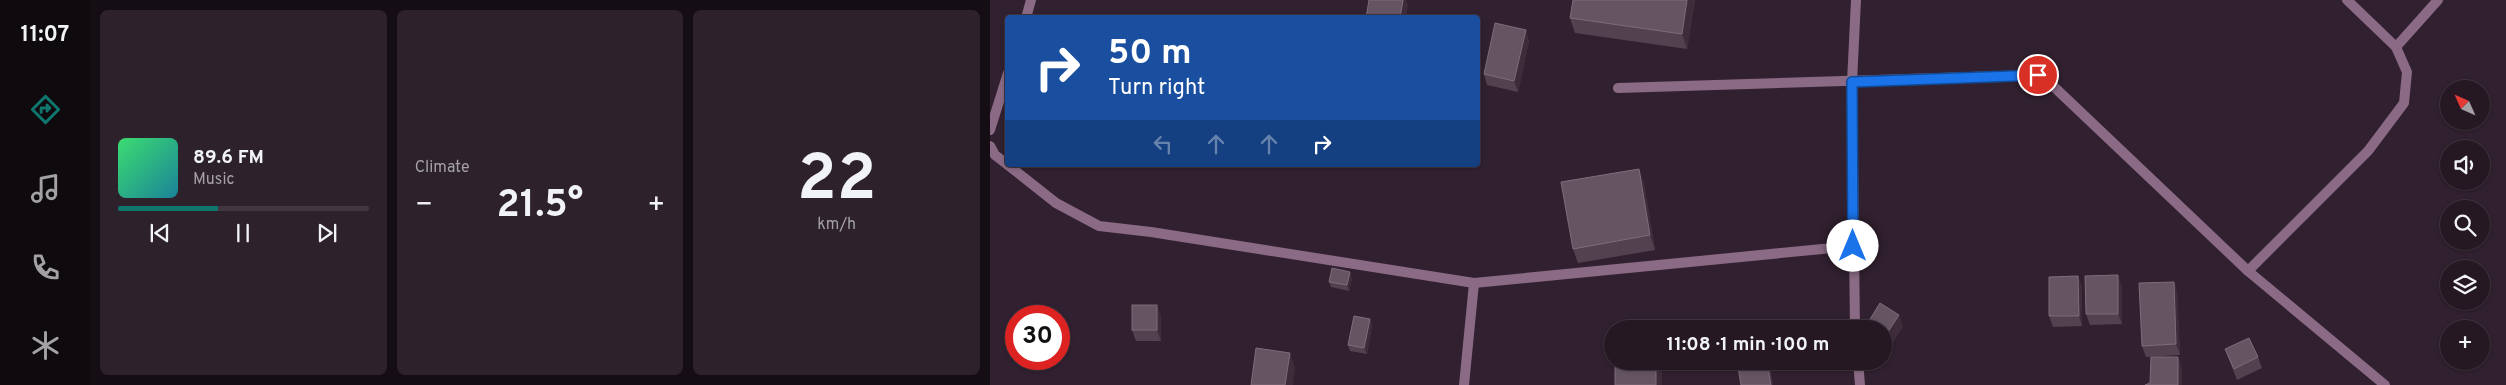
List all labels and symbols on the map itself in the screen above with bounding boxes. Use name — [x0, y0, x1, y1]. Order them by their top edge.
pin — [2017, 54, 2059, 96]
north arrow — [2440, 80, 2490, 130]
position arrow — [1826, 219, 1878, 271]
speed limit sign: 30 — [1005, 305, 1070, 370]

